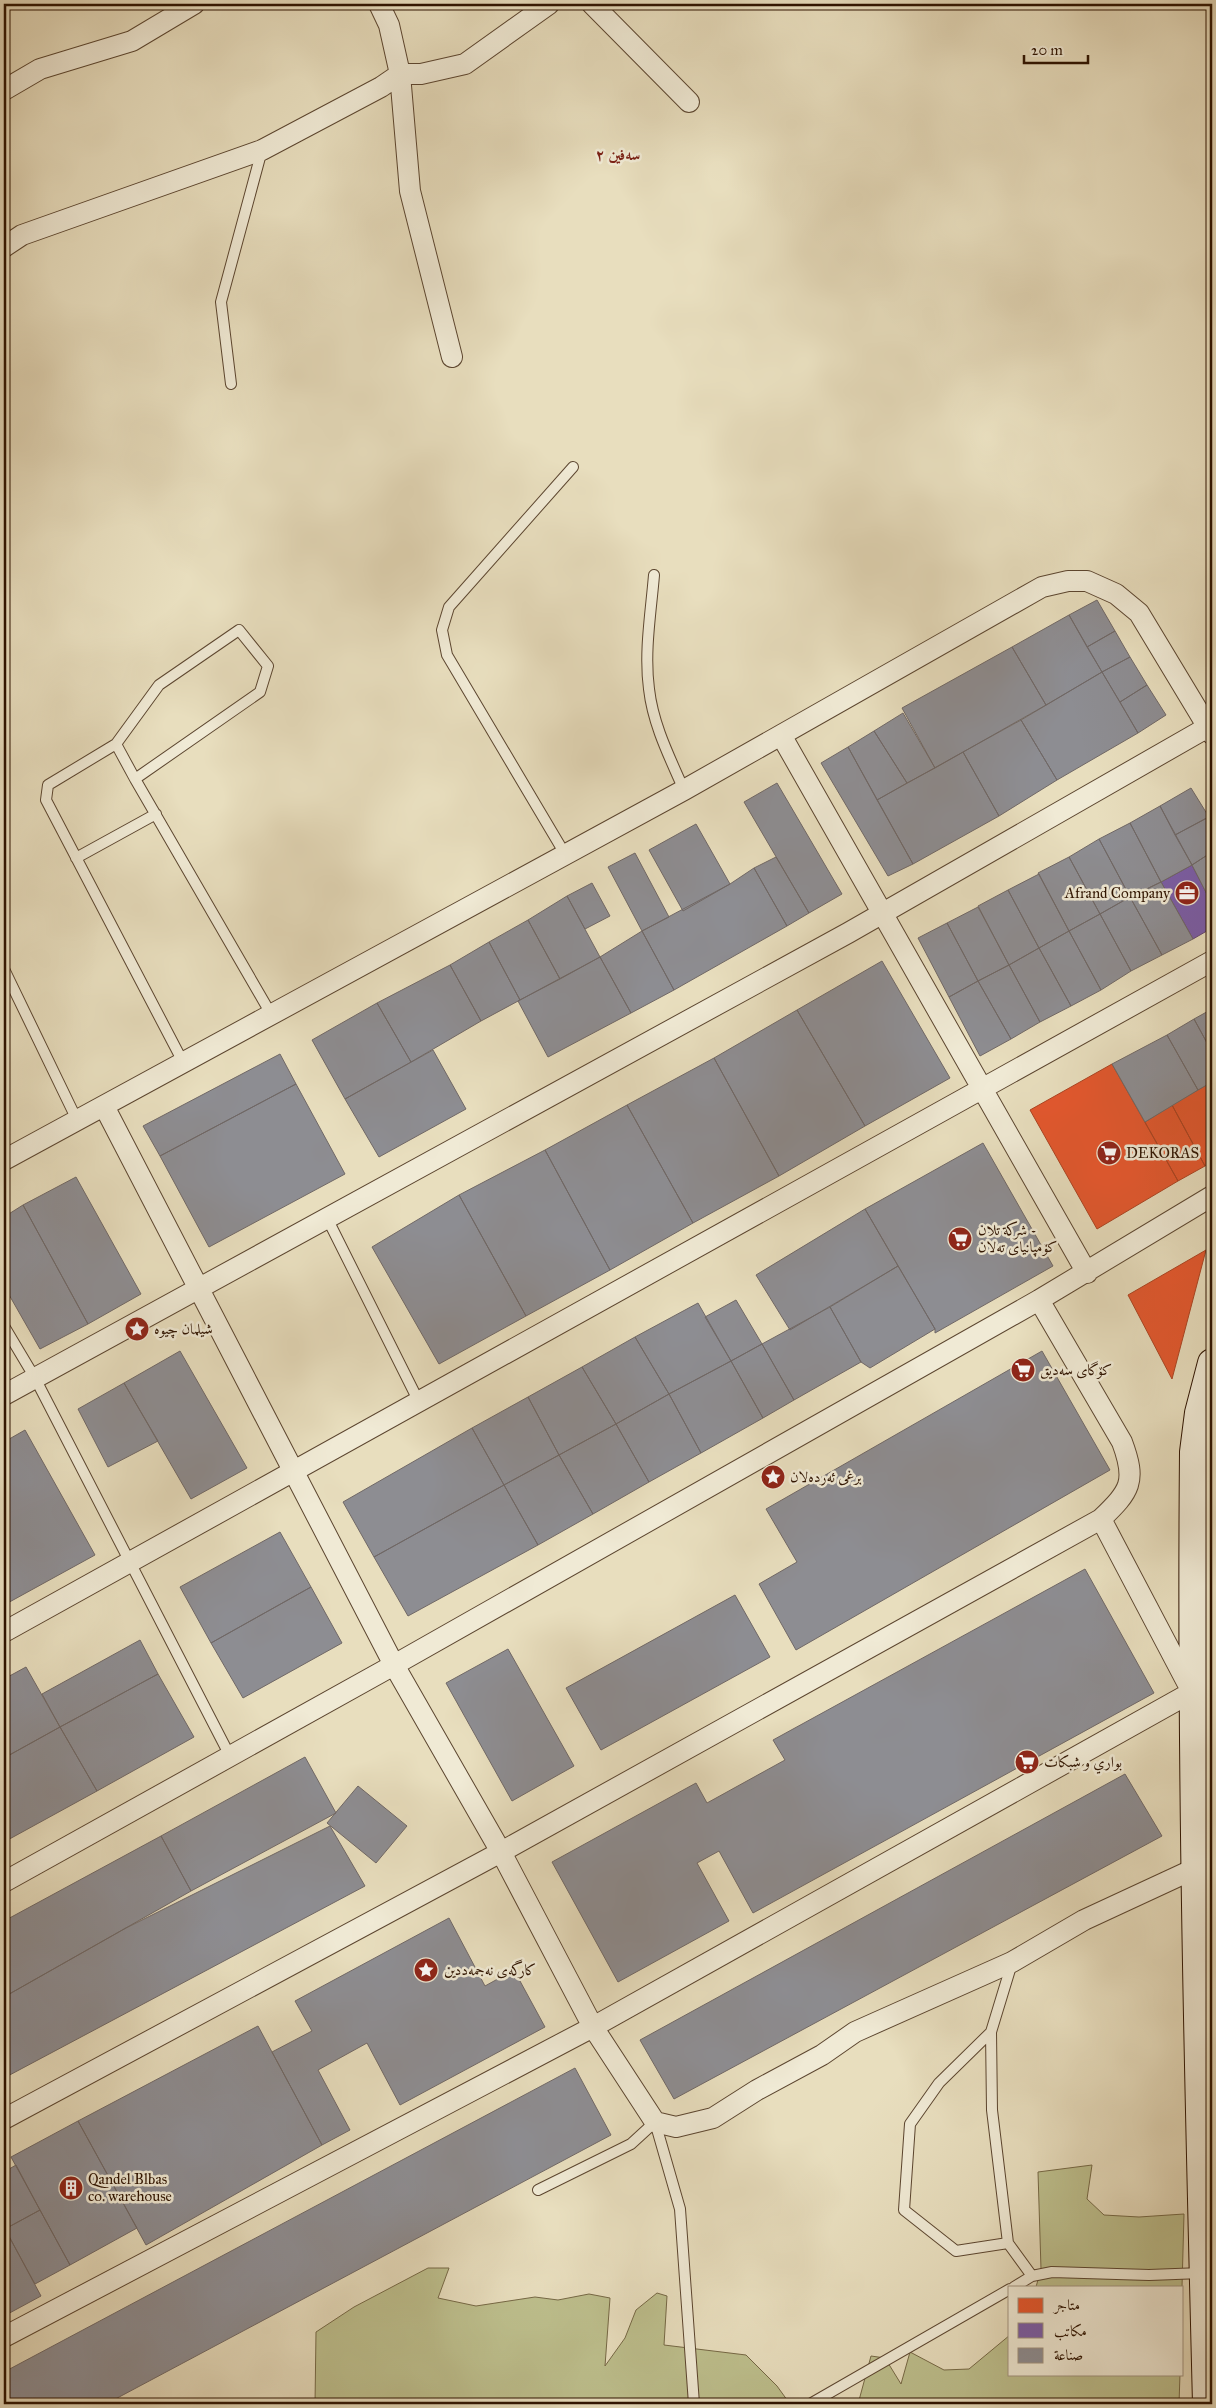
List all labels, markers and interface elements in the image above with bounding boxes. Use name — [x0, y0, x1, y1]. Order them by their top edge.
scale bar — [1024, 32, 1087, 64]
text: 20 m — [1031, 41, 1063, 59]
district label: سەفین ٢ — [596, 145, 640, 164]
office icon: Afrand Company — [1174, 880, 1200, 906]
place label: Afrand Company — [1064, 884, 1171, 902]
supermarket icon: DEKORAS — [1096, 1140, 1122, 1166]
place label: DEKORAS — [1126, 1144, 1199, 1162]
place label: شركة تلان - کۆمپانیای تەلان — [978, 1221, 1058, 1257]
supermarket icon: شركة تلان - کۆمپانیای تەلان — [947, 1226, 973, 1252]
place icon: شيلمان چیوه — [124, 1316, 150, 1342]
place label: شيلمان چیوه — [154, 1320, 213, 1339]
supermarket icon: کۆگای سەدیق — [1010, 1357, 1036, 1383]
place label: کۆگای سەدیق — [1040, 1361, 1112, 1379]
place icon: برغی ئەردەلان — [760, 1464, 786, 1490]
place label: برغی ئەردەلان — [790, 1468, 862, 1486]
supermarket icon: بواري و شبكات — [1014, 1749, 1040, 1775]
place label: بواري و شبكات — [1044, 1753, 1122, 1774]
place icon: کارگەی نەجمەددین — [413, 1957, 439, 1983]
place label: کارگەی نەجمەددین — [444, 1959, 536, 1979]
place label: Qandel Blbas co. warehouse — [88, 2170, 172, 2205]
building icon: Qandel Blbas co. warehouse — [58, 2175, 84, 2201]
legend — [1008, 2286, 1184, 2376]
text: متاجر — [1052, 2296, 1080, 2314]
text: مكاتب — [1054, 2322, 1087, 2341]
text: صناعة — [1054, 2346, 1083, 2364]

